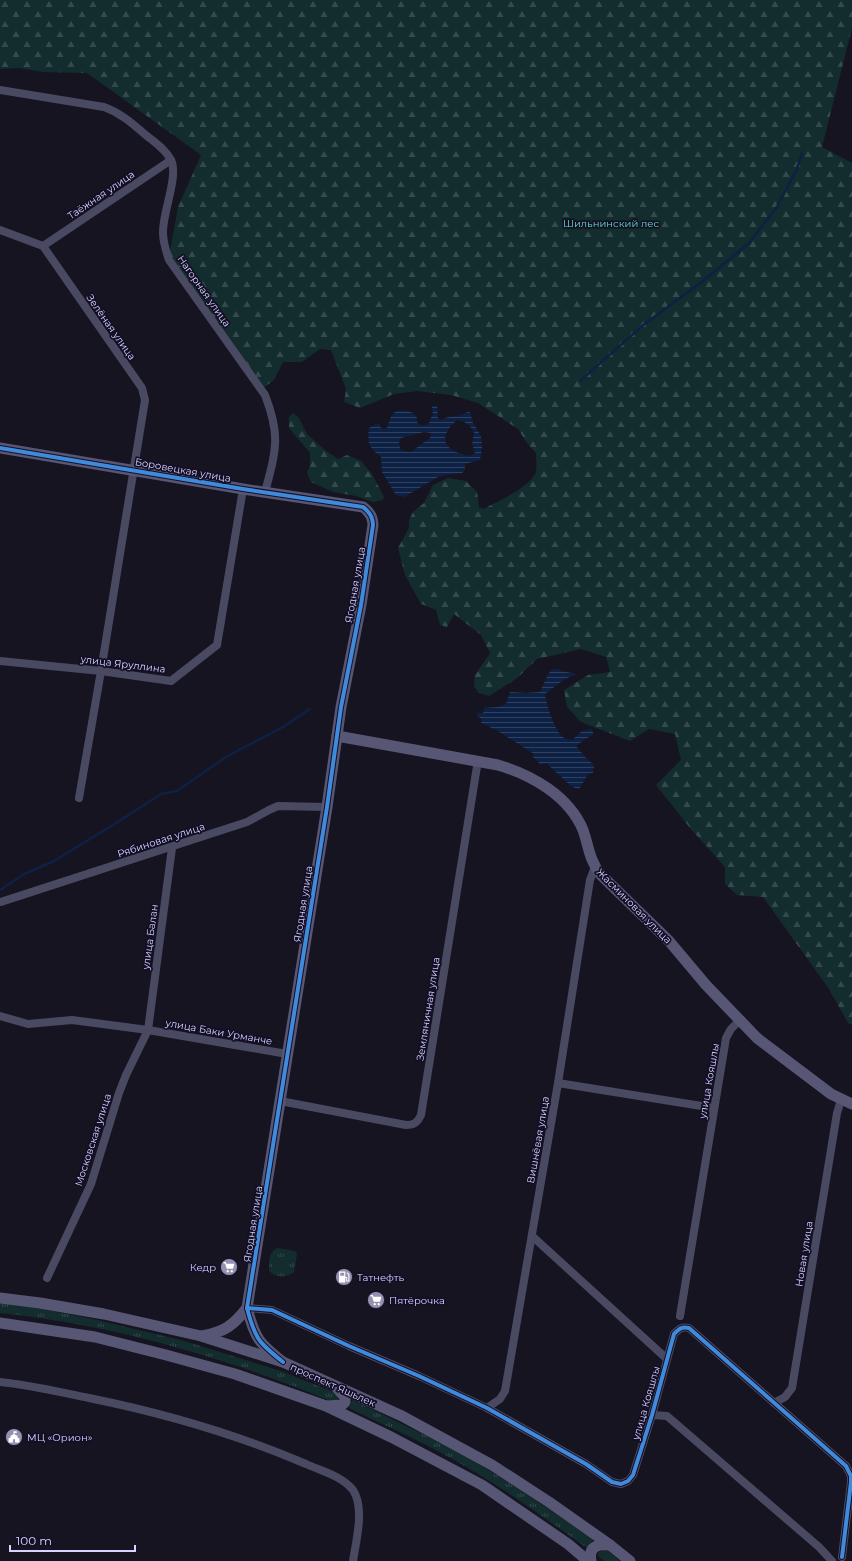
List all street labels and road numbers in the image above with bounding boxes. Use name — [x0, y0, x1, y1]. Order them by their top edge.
street label: Таёжная улица — [65, 168, 137, 222]
street label: Нагорная улица — [175, 253, 233, 329]
street label: Зелёная улица — [84, 292, 138, 362]
street label: Боровецкая улица — [134, 455, 232, 485]
street label: Ягодная улица — [342, 546, 368, 624]
street label: улица Яруллина — [79, 652, 166, 676]
street label: Рябиновая улица — [116, 820, 206, 860]
street label: Ягодная улица — [291, 865, 315, 943]
street label: Жасминовая улица — [594, 866, 674, 946]
street label: улица Балан — [139, 903, 161, 971]
street label: Земляничная улица — [413, 956, 443, 1062]
street label: улица Баки Урманче — [164, 1016, 273, 1048]
street label: улица Кояшлы — [696, 1042, 722, 1121]
street label: Московская улица — [72, 1092, 114, 1188]
street label: Вишнёвая улица — [524, 1095, 552, 1185]
street label: Ягодная улица — [241, 1185, 265, 1263]
street label: Новая улица — [792, 1220, 816, 1288]
street label: проспект Яшьлек — [288, 1360, 378, 1410]
street label: улица Кояшлы — [629, 1365, 663, 1442]

